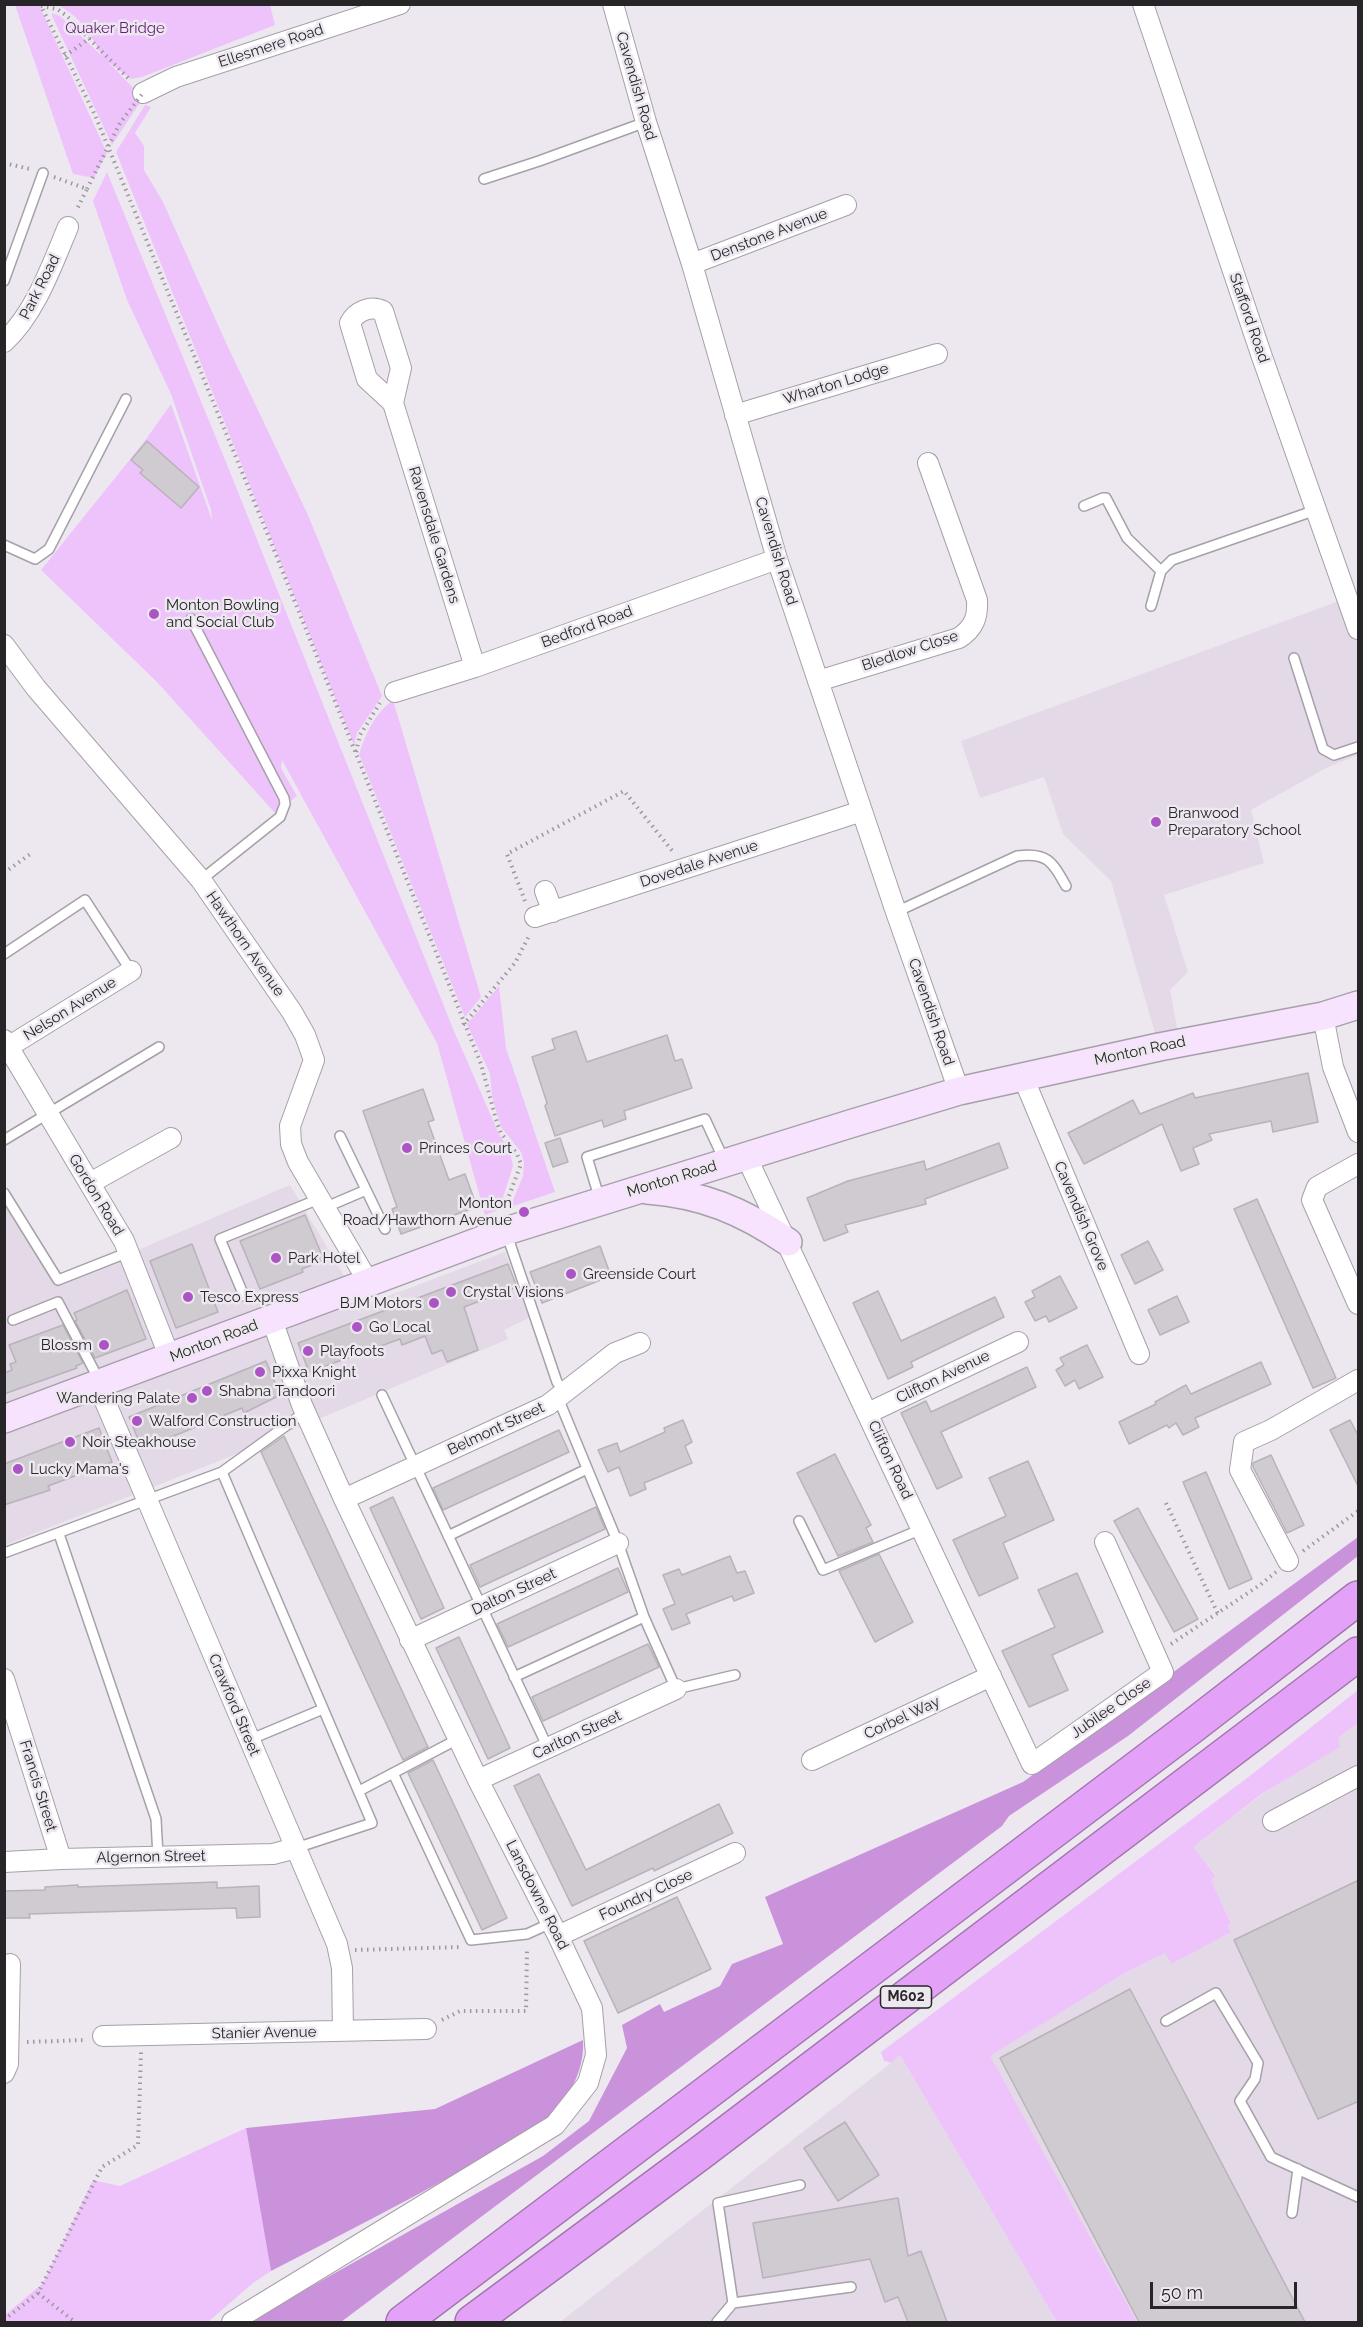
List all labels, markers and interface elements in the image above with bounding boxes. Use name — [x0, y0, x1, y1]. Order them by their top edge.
park label: Quaker Bridge — [65, 19, 165, 37]
street label: Ellesmere Road — [216, 21, 326, 71]
street label: Cavendish Road — [612, 30, 660, 142]
street label: Denstone Avenue — [708, 204, 830, 266]
street label: Park Road — [16, 252, 64, 322]
street label: Stafford Road — [1225, 271, 1273, 365]
street label: Wharton Lodge — [781, 359, 891, 409]
street label: Ravensdale Gardens — [405, 464, 463, 606]
street label: Cavendish Road — [751, 495, 801, 607]
place label: Monton Bowling and Social Club — [166, 596, 279, 631]
street label: Bedford Road — [539, 602, 635, 652]
marker: Monton Bowling and Social Club — [147, 607, 161, 621]
street label: Bledlow Close — [860, 627, 960, 675]
place label: Branwood Preparatory School — [1168, 804, 1301, 839]
marker: Branwood Preparatory School — [1149, 815, 1163, 829]
street label: Dovedale Avenue — [638, 836, 760, 892]
street label: Hawthorn Avenue — [202, 888, 288, 1000]
street label: Cavendish Road — [904, 956, 958, 1068]
street label: Nelson Avenue — [20, 973, 120, 1045]
street label: Monton Road — [1093, 1033, 1187, 1069]
place label: Princes Court — [419, 1139, 512, 1157]
marker: Princes Court — [400, 1141, 414, 1155]
street label: Gordon Road — [65, 1151, 127, 1239]
street label: Monton Road — [625, 1157, 719, 1201]
street label: Cavendish Grove — [1050, 1159, 1112, 1273]
place label: Monton Road/Hawthorn Avenue — [343, 1194, 512, 1229]
marker: Monton Road/Hawthorn Avenue — [517, 1205, 531, 1219]
place label: Park Hotel — [288, 1249, 360, 1267]
marker: Park Hotel — [269, 1251, 283, 1265]
place label: Greenside Court — [583, 1265, 696, 1283]
marker: Greenside Court — [564, 1267, 578, 1281]
place label: Crystal Visions — [463, 1283, 564, 1301]
marker: Crystal Visions — [444, 1285, 458, 1299]
place label: Tesco Express — [200, 1288, 299, 1306]
marker: Tesco Express — [181, 1290, 195, 1304]
place label: BJM Motors — [340, 1294, 422, 1312]
marker: BJM Motors — [427, 1296, 441, 1310]
street label: Monton Road — [167, 1316, 261, 1366]
place label: Go Local — [369, 1318, 430, 1336]
marker: Go Local — [350, 1320, 364, 1334]
place label: Blossm — [41, 1336, 92, 1354]
marker: Blossm — [97, 1338, 111, 1352]
place label: Playfoots — [320, 1342, 384, 1360]
marker: Playfoots — [301, 1344, 315, 1358]
street label: Clifton Avenue — [893, 1347, 993, 1407]
place label: Pixxa Knight — [272, 1363, 356, 1381]
marker: Pixxa Knight — [253, 1365, 267, 1379]
place label: Shabna Tandoori — [219, 1382, 335, 1400]
marker: Shabna Tandoori — [200, 1384, 214, 1398]
place label: Wandering Palate — [56, 1389, 180, 1407]
marker: Wandering Palate — [185, 1391, 199, 1405]
street label: Belmont Street — [445, 1399, 547, 1459]
place label: Walford Construction — [149, 1412, 297, 1430]
marker: Walford Construction — [130, 1414, 144, 1428]
street label: Clifton Road — [864, 1418, 916, 1502]
place label: Noir Steakhouse — [82, 1433, 196, 1451]
marker: Noir Steakhouse — [63, 1435, 77, 1449]
place label: Lucky Mama's — [30, 1460, 129, 1478]
marker: Lucky Mama's — [11, 1462, 25, 1476]
street label: Dalton Street — [469, 1565, 559, 1619]
street label: Crawford Street — [204, 1651, 264, 1759]
street label: Jubilee Close — [1068, 1674, 1154, 1742]
street label: Corbel Way — [861, 1693, 943, 1743]
street label: Carlton Street — [530, 1707, 624, 1763]
street label: Francis Street — [16, 1738, 60, 1834]
street label: Lansdowne Road — [502, 1837, 572, 1953]
street label: Algernon Street — [96, 1847, 206, 1867]
street label: Foundry Close — [597, 1866, 695, 1924]
road number: M602 — [880, 1986, 932, 2008]
street label: Stanier Avenue — [211, 2023, 317, 2043]
scale bar — [1153, 2270, 1300, 2308]
text: 50 m — [1161, 2282, 1203, 2303]

